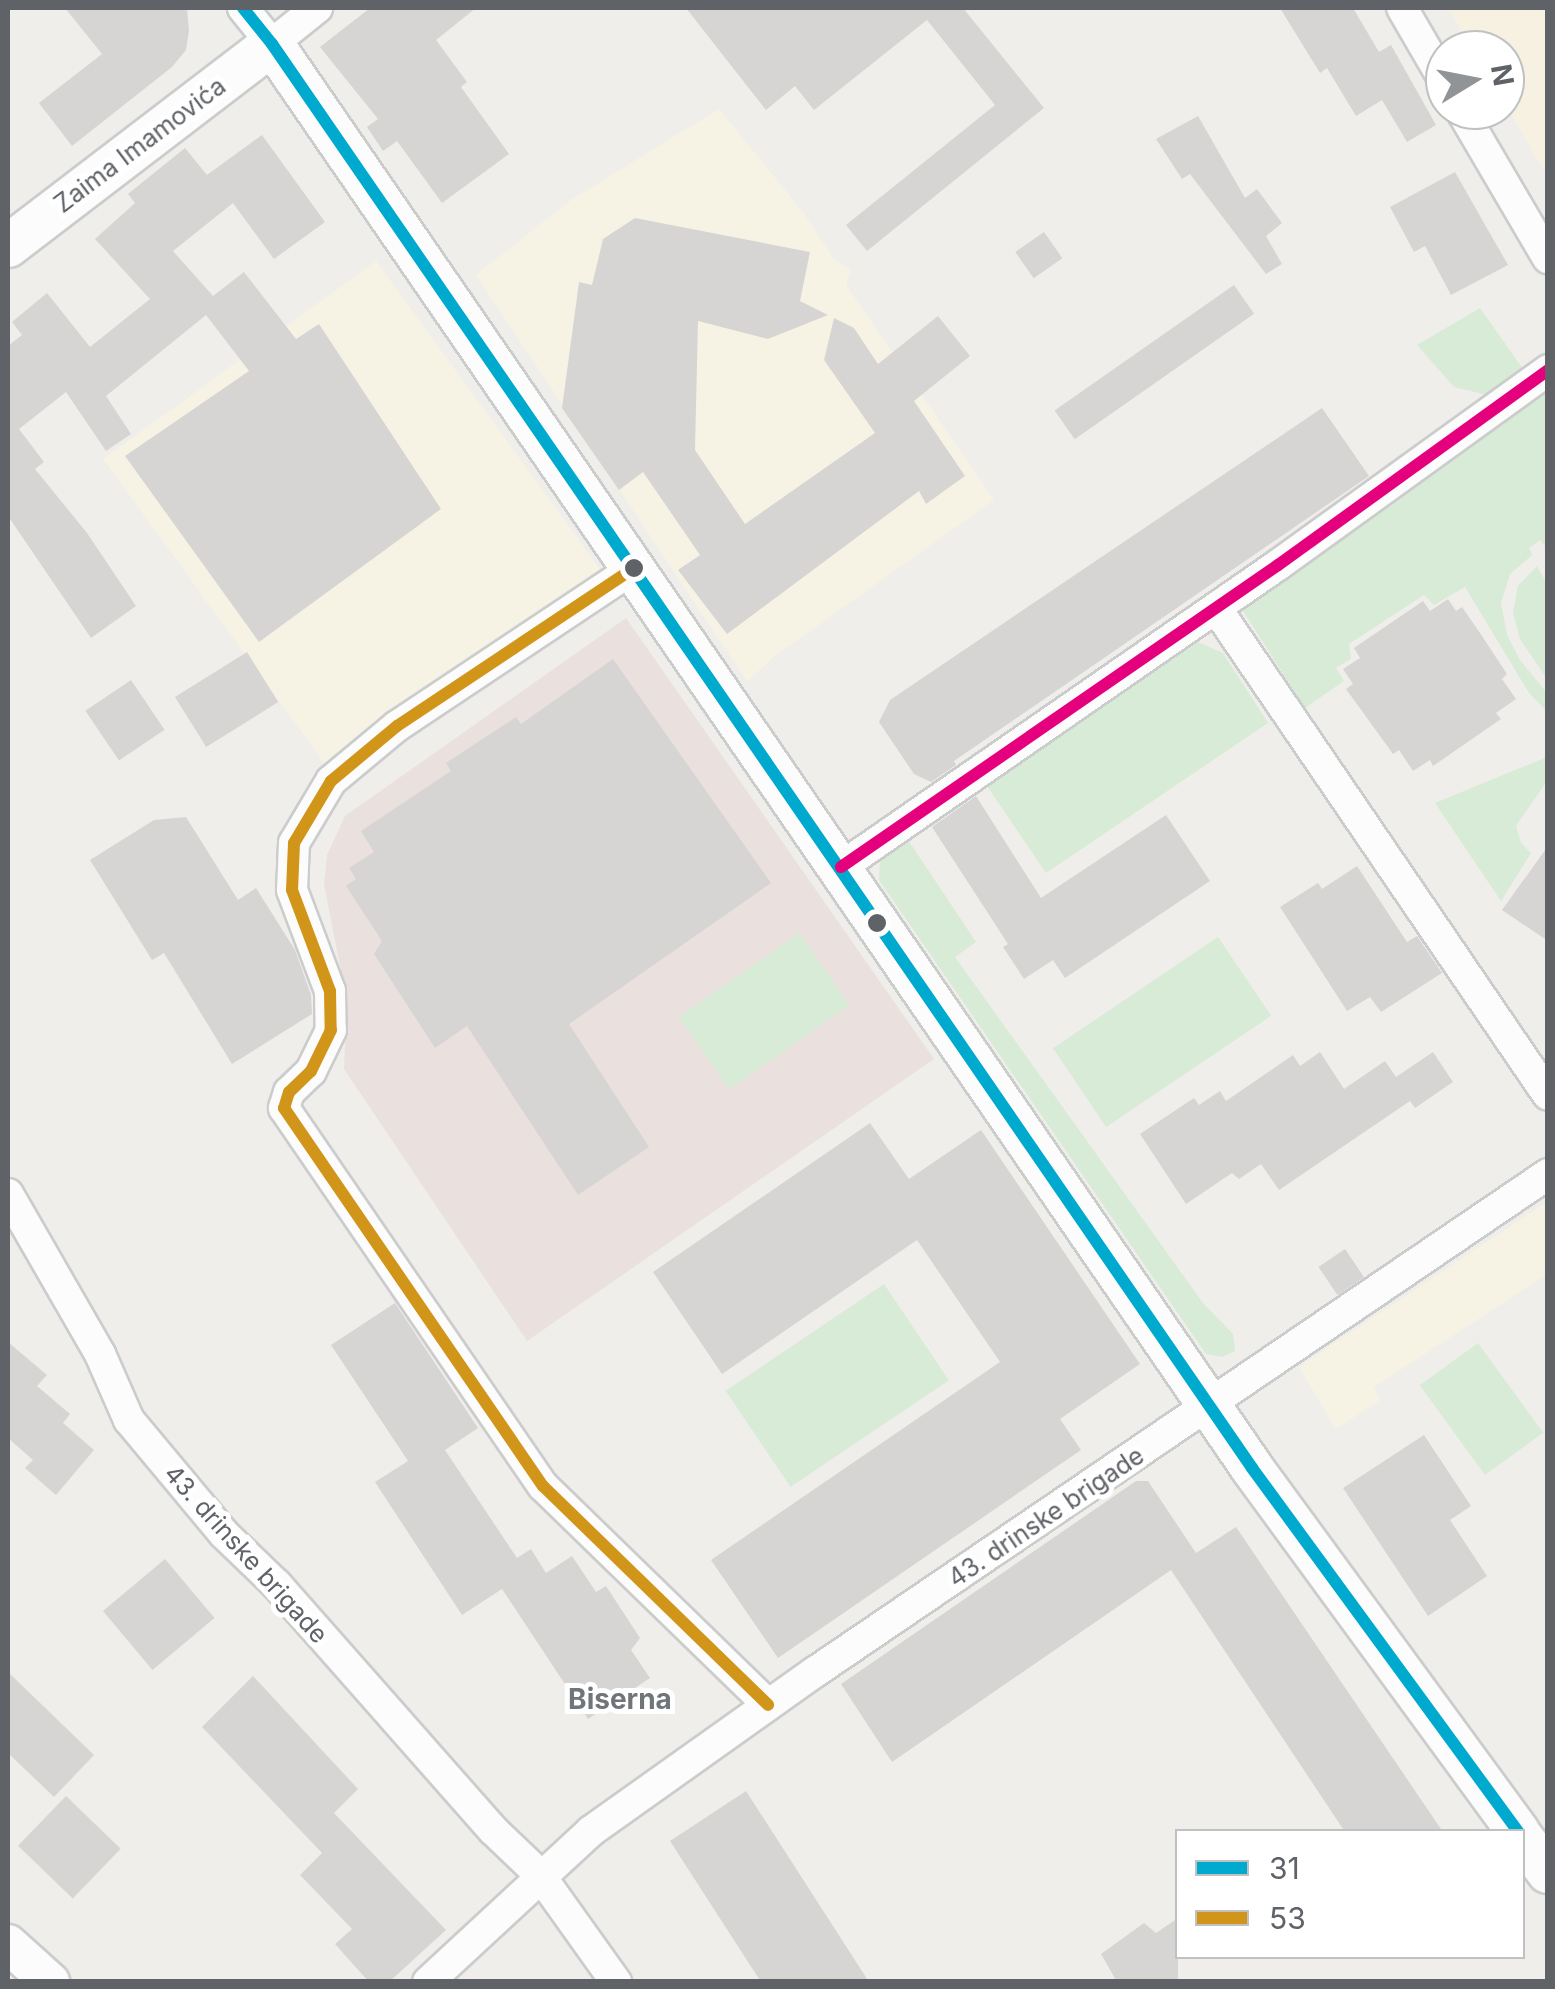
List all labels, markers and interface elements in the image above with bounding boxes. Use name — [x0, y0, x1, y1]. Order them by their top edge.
north arrow — [1425, 30, 1525, 130]
text: N — [1484, 62, 1521, 89]
street label: Zaima Imamovića — [49, 71, 231, 219]
unlabelled marker — [624, 558, 644, 578]
unlabelled marker — [867, 913, 887, 933]
street label: 43. drinske brigade — [942, 1440, 1150, 1594]
street label: 43. drinske brigade — [158, 1459, 334, 1649]
district label: Biserna — [568, 1682, 672, 1716]
legend — [1175, 1829, 1525, 1959]
text: 31 — [1269, 1850, 1300, 1886]
text: 53 — [1269, 1900, 1306, 1936]

